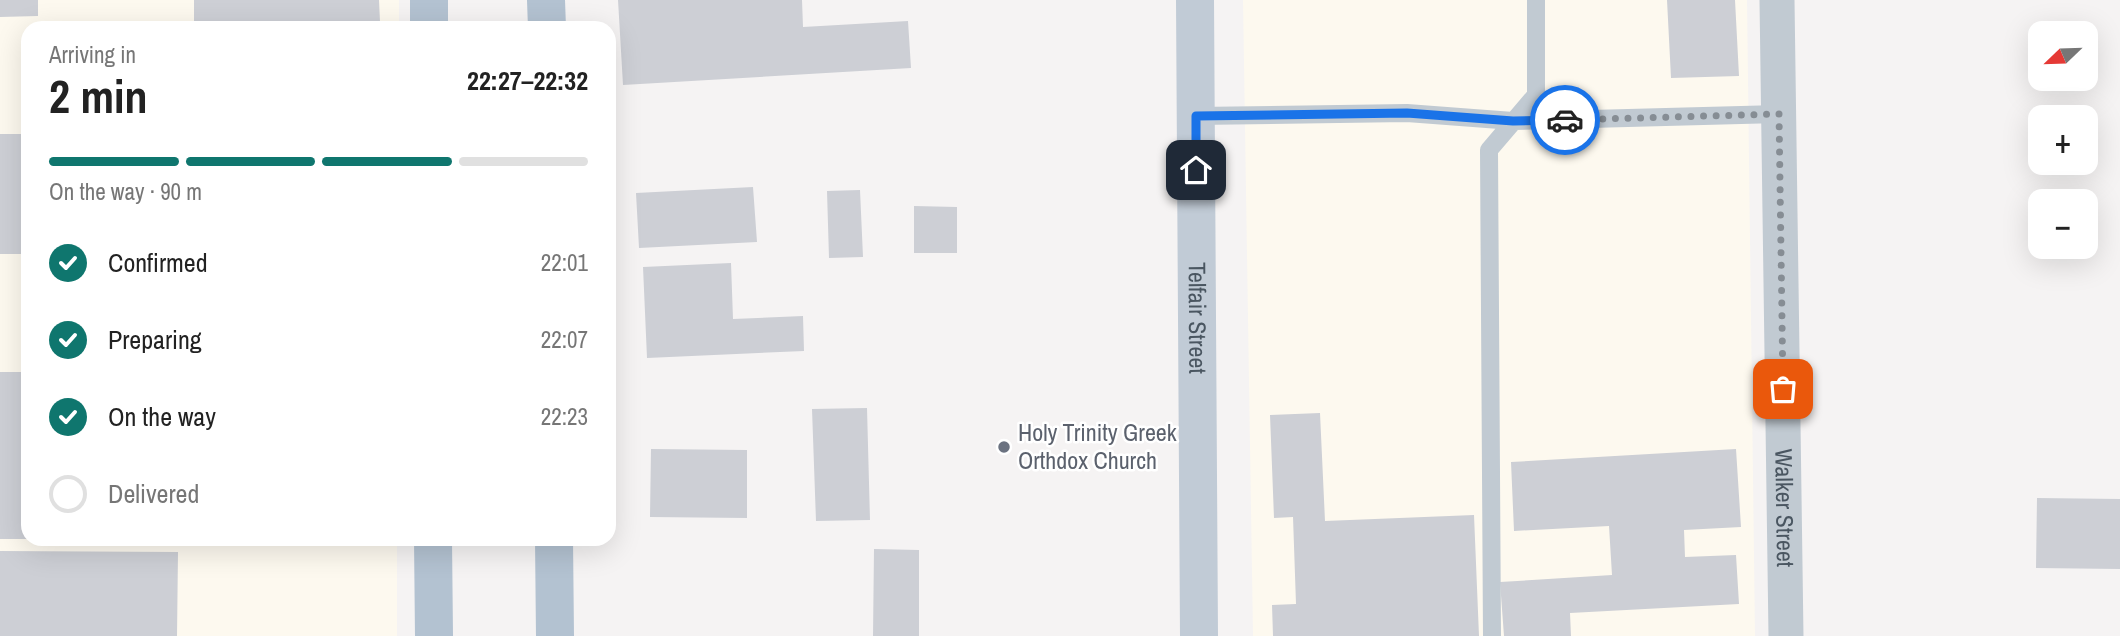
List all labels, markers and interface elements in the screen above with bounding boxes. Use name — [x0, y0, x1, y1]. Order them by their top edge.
north arrow — [2028, 21, 2098, 91]
map controls — [2028, 21, 2098, 259]
text: Arriving in — [49, 39, 136, 70]
text: 22:27–22:32 — [467, 63, 588, 98]
text: 2 min — [49, 65, 148, 127]
courier — [1530, 85, 1600, 155]
icon: car — [1546, 101, 1584, 139]
button: + — [2028, 105, 2098, 175]
pin — [1166, 140, 1226, 200]
icon: home — [1177, 151, 1215, 189]
text: On the way · 90 m — [49, 176, 202, 207]
button: − — [2028, 189, 2098, 259]
icon: check — [49, 244, 87, 282]
text: Confirmed — [108, 245, 208, 280]
text: 22:01 — [541, 247, 588, 278]
street label: Telfair Street — [1182, 262, 1214, 374]
icon: check — [49, 321, 87, 359]
text: Preparing — [108, 322, 202, 357]
text: 22:07 — [541, 324, 588, 355]
pin — [1753, 359, 1813, 419]
icon: bag — [1764, 370, 1802, 408]
icon: check — [49, 398, 87, 436]
text: On the way — [108, 399, 216, 434]
text: 22:23 — [541, 401, 588, 432]
place label: Holy Trinity Greek Orthdox Church — [1018, 416, 1177, 476]
marker: Holy Trinity Greek Orthdox Church — [996, 439, 1012, 455]
street label: Walker Street — [1768, 448, 1802, 568]
text: Delivered — [108, 476, 199, 511]

